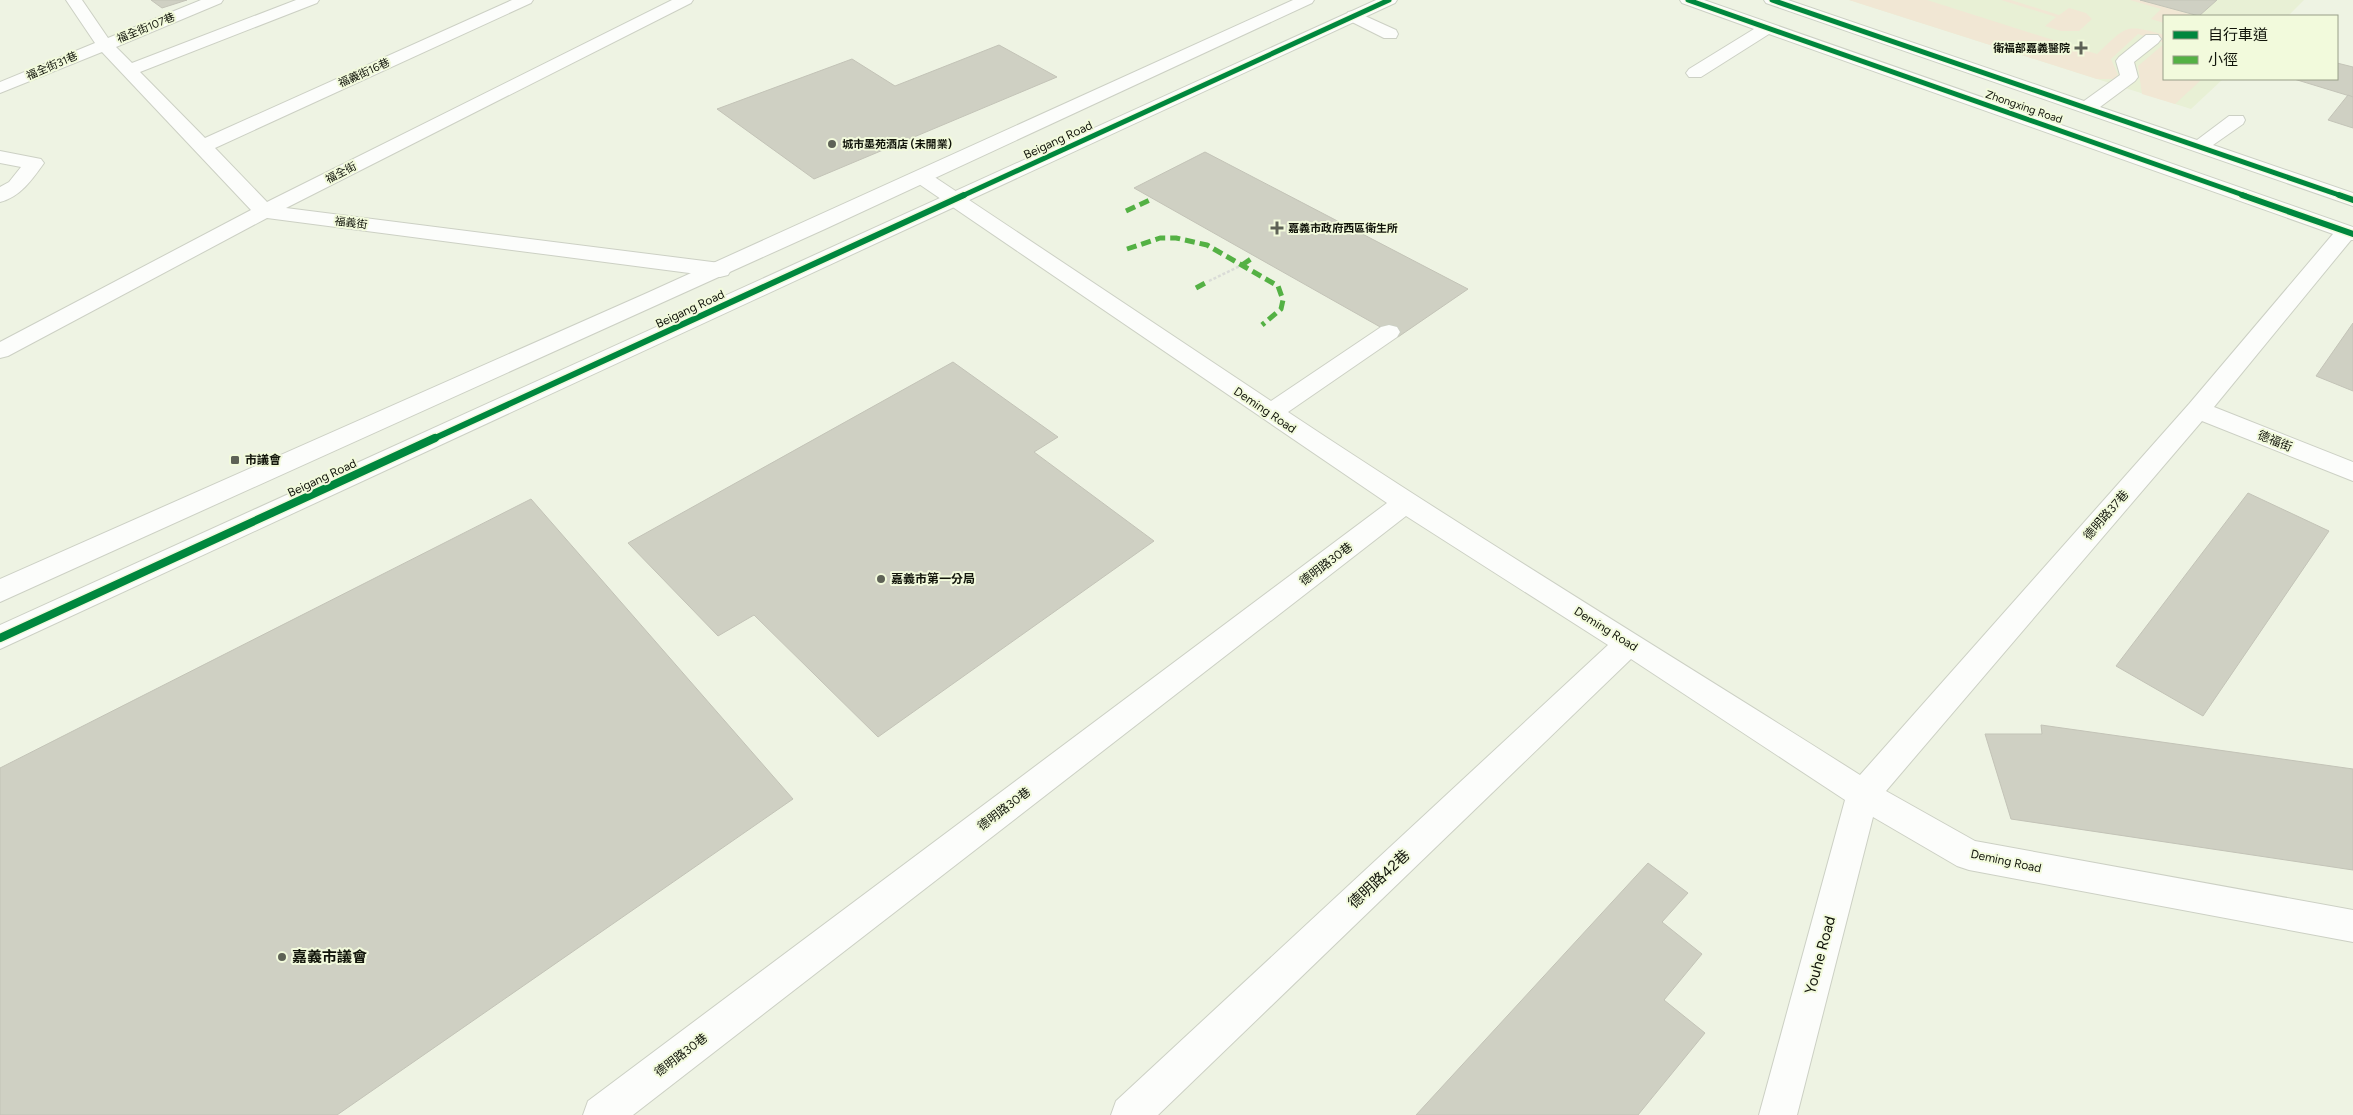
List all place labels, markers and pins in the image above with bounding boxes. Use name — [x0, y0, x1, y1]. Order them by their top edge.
marker: 衛福部嘉義醫院 — [2074, 41, 2088, 55]
place label: 衛福部嘉義醫院 — [1993, 42, 2070, 55]
marker: 城市墨苑酒店 (未開業) — [826, 138, 838, 150]
place label: 城市墨苑酒店 (未開業) — [842, 138, 952, 151]
marker: 嘉義市政府西區衛生所 — [1270, 221, 1284, 235]
place label: 嘉義市政府西區衛生所 — [1288, 222, 1398, 235]
place label: 市議會 — [245, 453, 281, 467]
marker: 市議會 — [229, 454, 241, 466]
place label: 嘉義市第一分局 — [891, 572, 975, 586]
marker: 嘉義市第一分局 — [875, 573, 887, 585]
place label: 嘉義市議會 — [292, 948, 367, 966]
marker: 嘉義市議會 — [276, 951, 288, 963]

